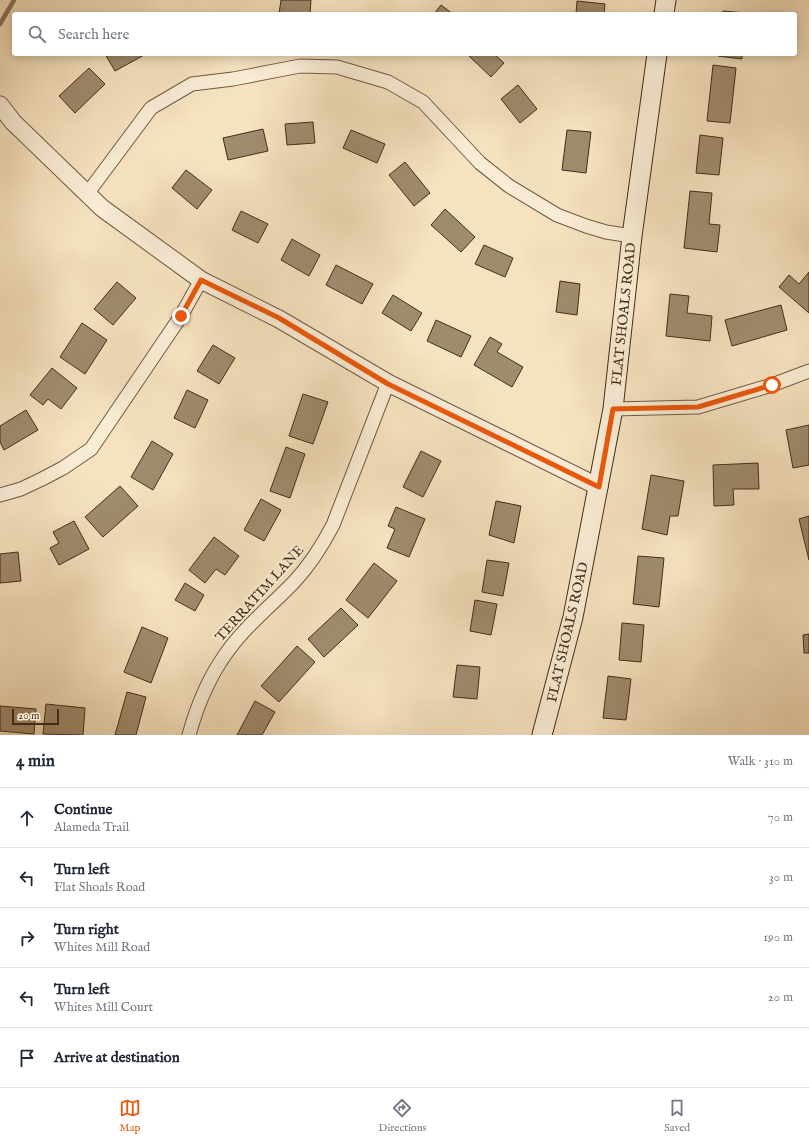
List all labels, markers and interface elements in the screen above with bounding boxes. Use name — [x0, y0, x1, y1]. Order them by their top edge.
search box — [12, 12, 797, 56]
icon: search — [26, 23, 48, 45]
text: Search here — [58, 25, 129, 44]
street label: FLAT SHOALS ROAD — [608, 242, 640, 386]
route end — [172, 307, 190, 325]
route start — [763, 376, 781, 394]
street label: TERRATIM LANE — [212, 541, 308, 646]
street label: FLAT SHOALS ROAD — [543, 560, 593, 704]
scale bar — [12, 707, 59, 726]
text: 20 m — [18, 709, 39, 723]
text: 4 min — [16, 751, 55, 772]
text: Walk · 310 m — [728, 753, 793, 770]
text: Continue — [54, 800, 112, 819]
icon: ahead — [16, 807, 38, 829]
text: 70 m — [768, 809, 793, 826]
text: Alameda Trail — [54, 819, 129, 836]
text: Turn left — [54, 860, 110, 879]
icon: left — [16, 867, 38, 889]
text: 30 m — [769, 869, 793, 886]
text: Flat Shoals Road — [54, 879, 145, 896]
text: Turn right — [54, 920, 119, 939]
icon: right — [16, 927, 38, 949]
text: 190 m — [763, 929, 793, 946]
text: Whites Mill Road — [54, 939, 150, 956]
text: Turn left — [54, 980, 110, 999]
icon: left — [16, 987, 38, 1009]
text: 20 m — [768, 989, 793, 1006]
text: Whites Mill Court — [54, 999, 153, 1016]
icon: arrive — [16, 1047, 38, 1069]
text: Arrive at destination — [54, 1048, 180, 1067]
tab: Map — [119, 1097, 141, 1135]
tab: Directions — [379, 1097, 426, 1135]
tab: Saved — [664, 1097, 690, 1135]

